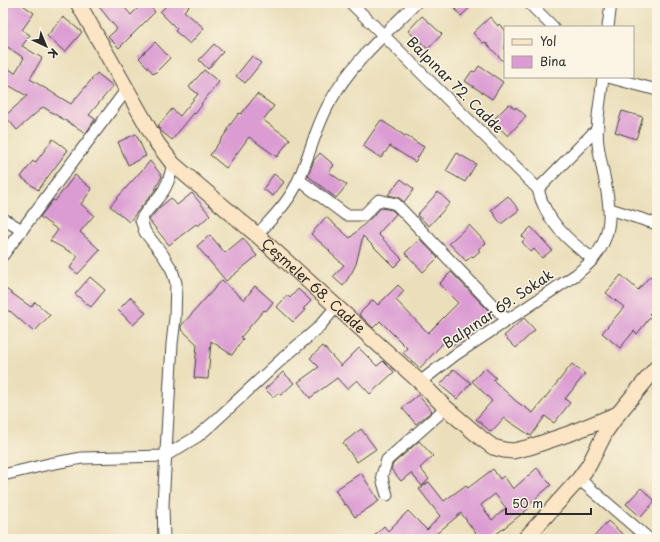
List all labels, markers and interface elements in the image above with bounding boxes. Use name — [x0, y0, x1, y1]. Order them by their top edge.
north arrow — [26, 26, 66, 66]
legend — [504, 26, 634, 78]
street label: Balpınar 72. Cadde — [402, 32, 508, 138]
text: Yol — [540, 32, 556, 50]
text: K — [44, 45, 62, 62]
text: Bina — [540, 52, 566, 70]
street label: Çeşmeler 68. Cadde — [257, 233, 370, 338]
street label: Balpınar 69. Sokak — [438, 264, 557, 353]
scale bar — [506, 490, 591, 516]
text: 50 m — [512, 494, 543, 512]

